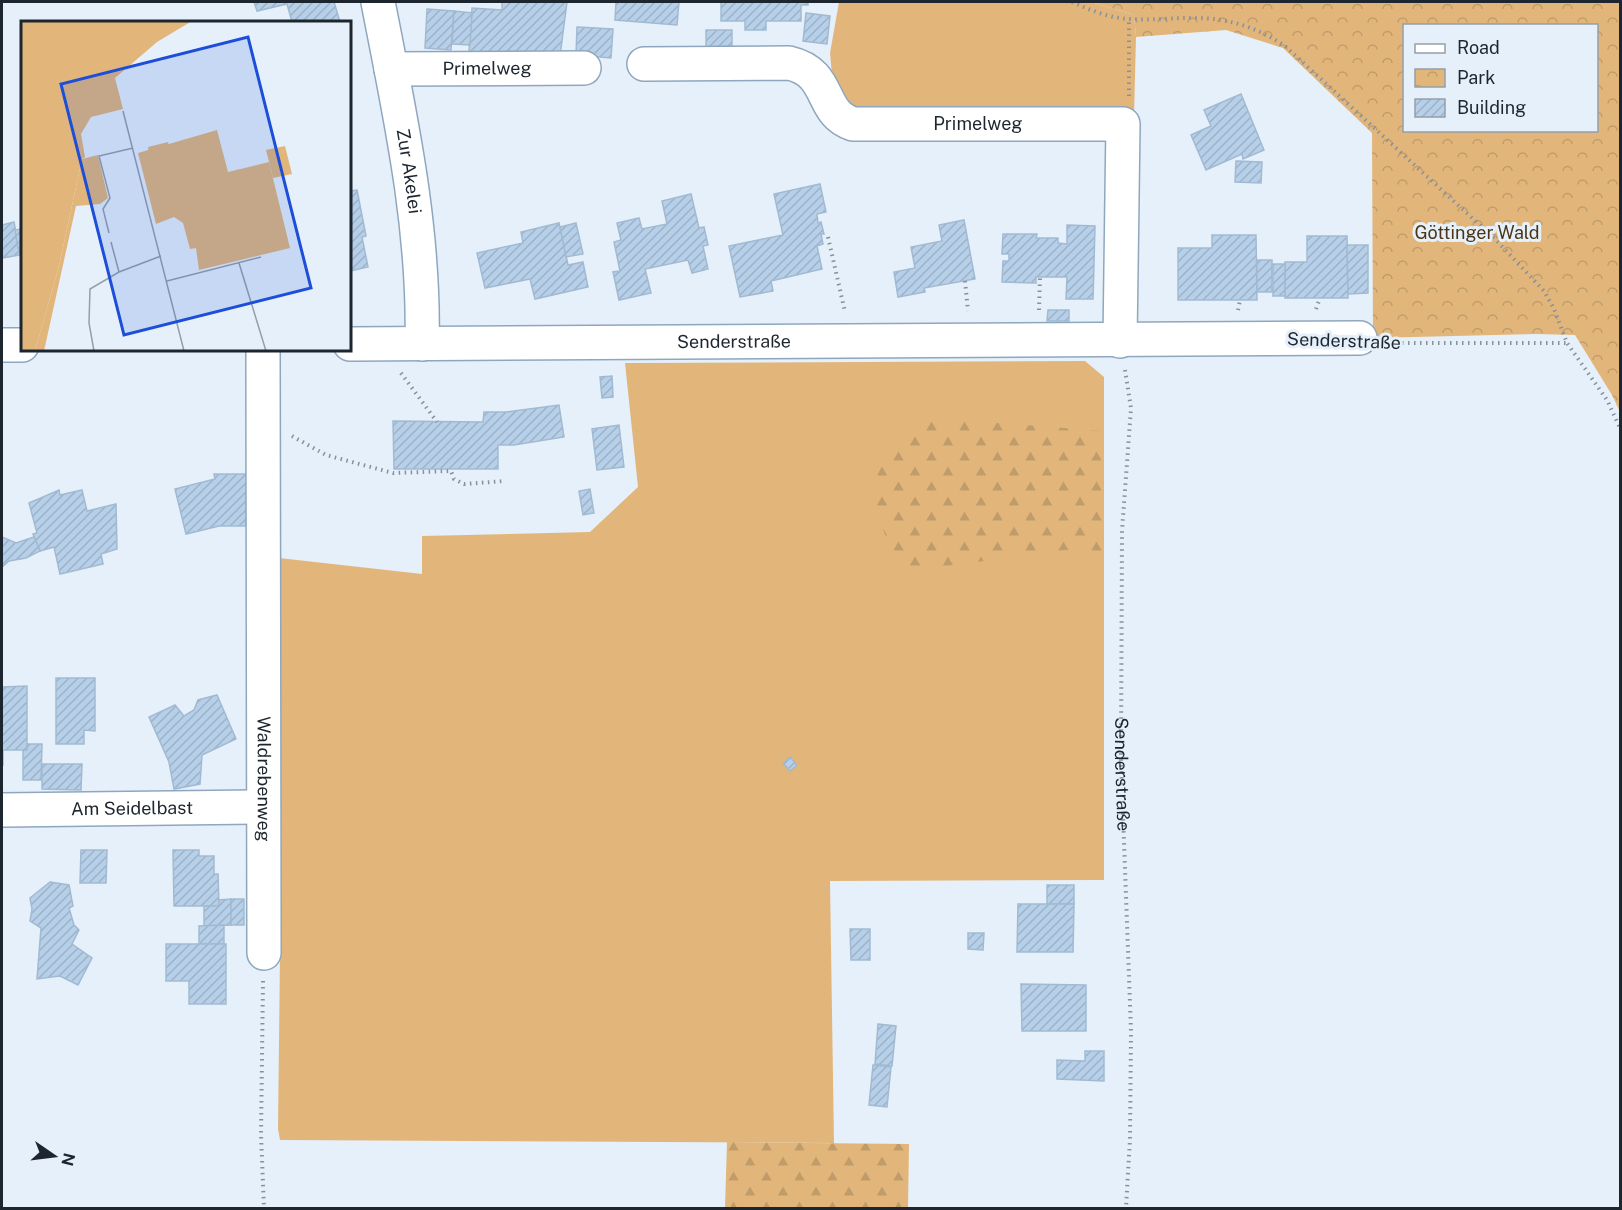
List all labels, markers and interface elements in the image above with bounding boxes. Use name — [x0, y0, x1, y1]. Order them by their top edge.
inset map — [21, 21, 351, 351]
legend — [1403, 24, 1598, 132]
text: Road — [1457, 37, 1500, 58]
street label: Primelweg — [442, 57, 532, 79]
text: Park — [1457, 67, 1495, 88]
text: Building — [1457, 97, 1526, 118]
street label: Primelweg — [933, 113, 1023, 134]
street label: Zur Akelei — [392, 127, 426, 215]
park label: Göttinger Wald — [1414, 222, 1540, 243]
street label: Senderstraße — [1287, 328, 1401, 353]
street label: Senderstraße — [677, 330, 791, 352]
street label: Waldrebenweg — [254, 716, 275, 842]
street label: Senderstraße — [1111, 717, 1135, 832]
street label: Am Seidelbast — [71, 797, 193, 819]
north arrow — [24, 1126, 84, 1186]
text: N — [57, 1151, 79, 1168]

